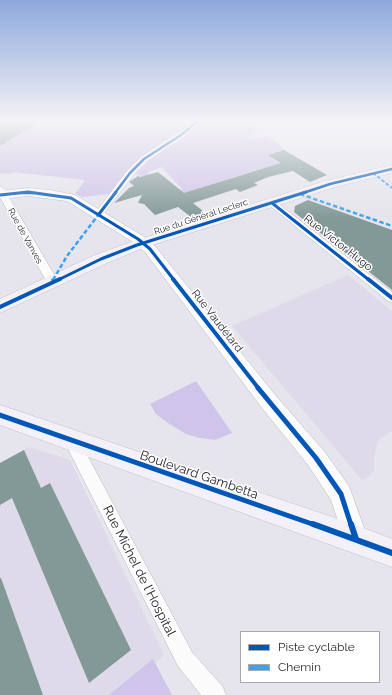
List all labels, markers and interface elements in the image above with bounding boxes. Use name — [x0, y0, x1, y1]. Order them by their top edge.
street label: Rue du Général Leclerc — [153, 197, 249, 237]
street label: Rue de Vanves — [5, 206, 45, 266]
street label: Rue Victor Hugo — [301, 212, 375, 274]
street label: Rue Vaudétard — [188, 287, 246, 355]
street label: Boulevard Gambetta — [138, 447, 260, 503]
street label: Rue Michel de l'Hospital — [99, 503, 179, 639]
legend — [240, 631, 380, 683]
text: Piste cyclable — [278, 640, 355, 654]
text: Chemin — [278, 660, 321, 674]

